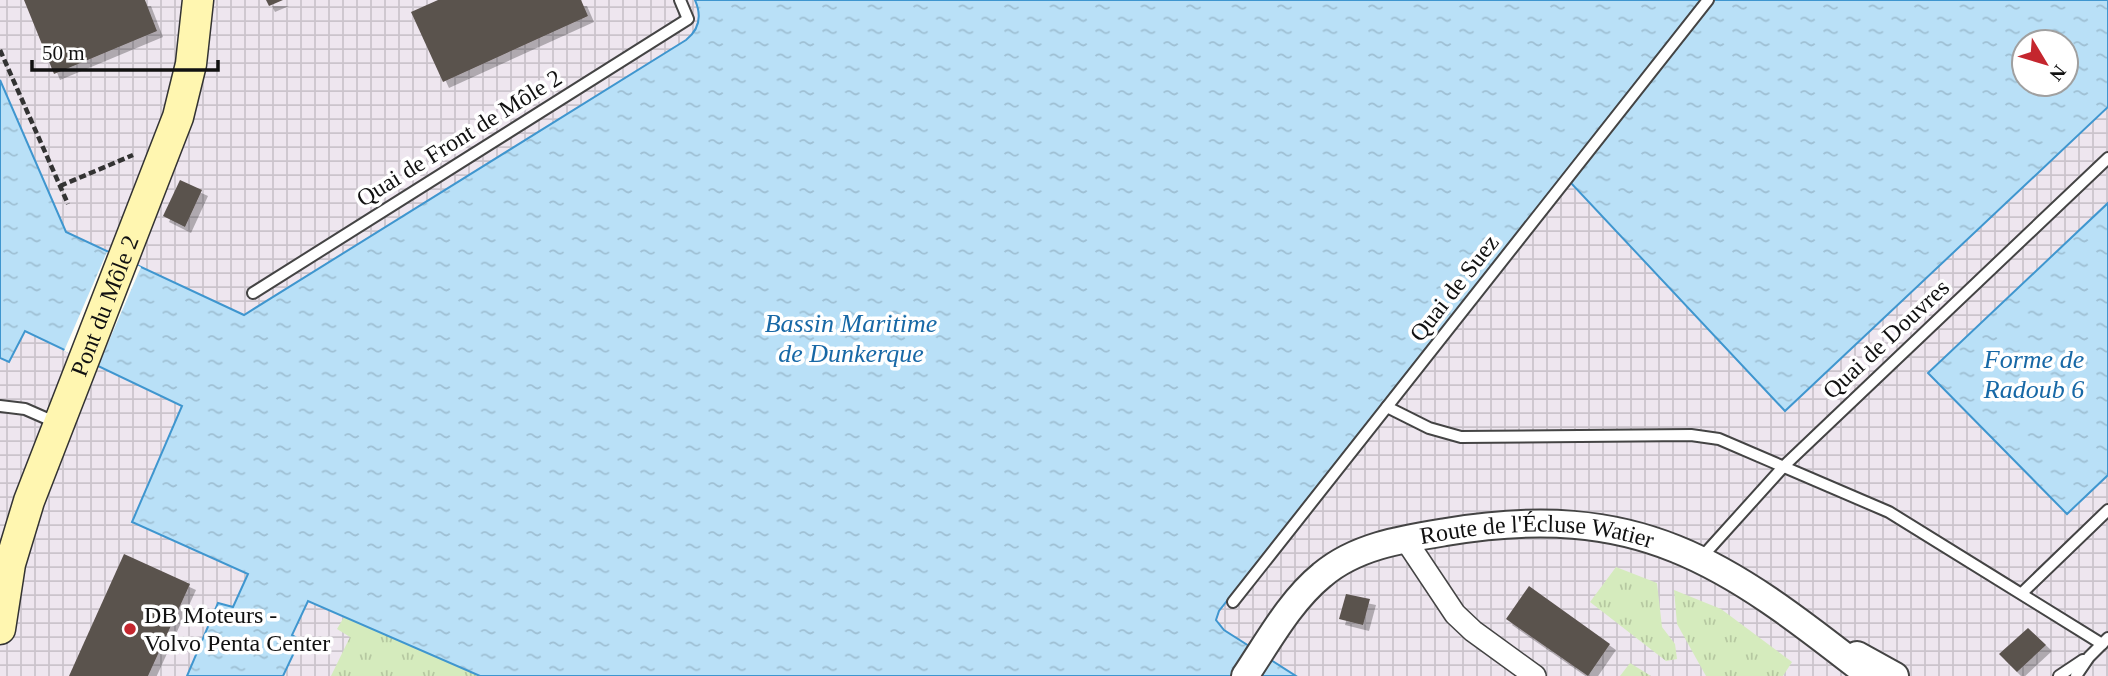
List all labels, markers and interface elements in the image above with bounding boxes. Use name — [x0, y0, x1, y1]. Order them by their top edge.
scale bar — [32, 28, 217, 72]
north arrow — [2010, 28, 2080, 98]
text: 50 m — [42, 41, 85, 65]
text: N — [2045, 61, 2071, 85]
street label: Quai de Front de Môle 2 — [352, 64, 566, 212]
street label: Quai de Suez — [1404, 230, 1504, 346]
street label: Pont du Môle 2 — [66, 232, 144, 380]
street label: Quai de Douvres — [1818, 274, 1954, 404]
water label: Bassin Maritime de Dunkerque — [765, 309, 937, 368]
water label: Forme de Radoub 6 — [1983, 345, 2084, 404]
street label: Route de l'Écluse Watier — [1418, 510, 1657, 553]
place label: DB Moteurs - Volvo Penta Center — [144, 602, 330, 656]
marker: DB Moteurs - Volvo Penta Center — [122, 621, 138, 637]

